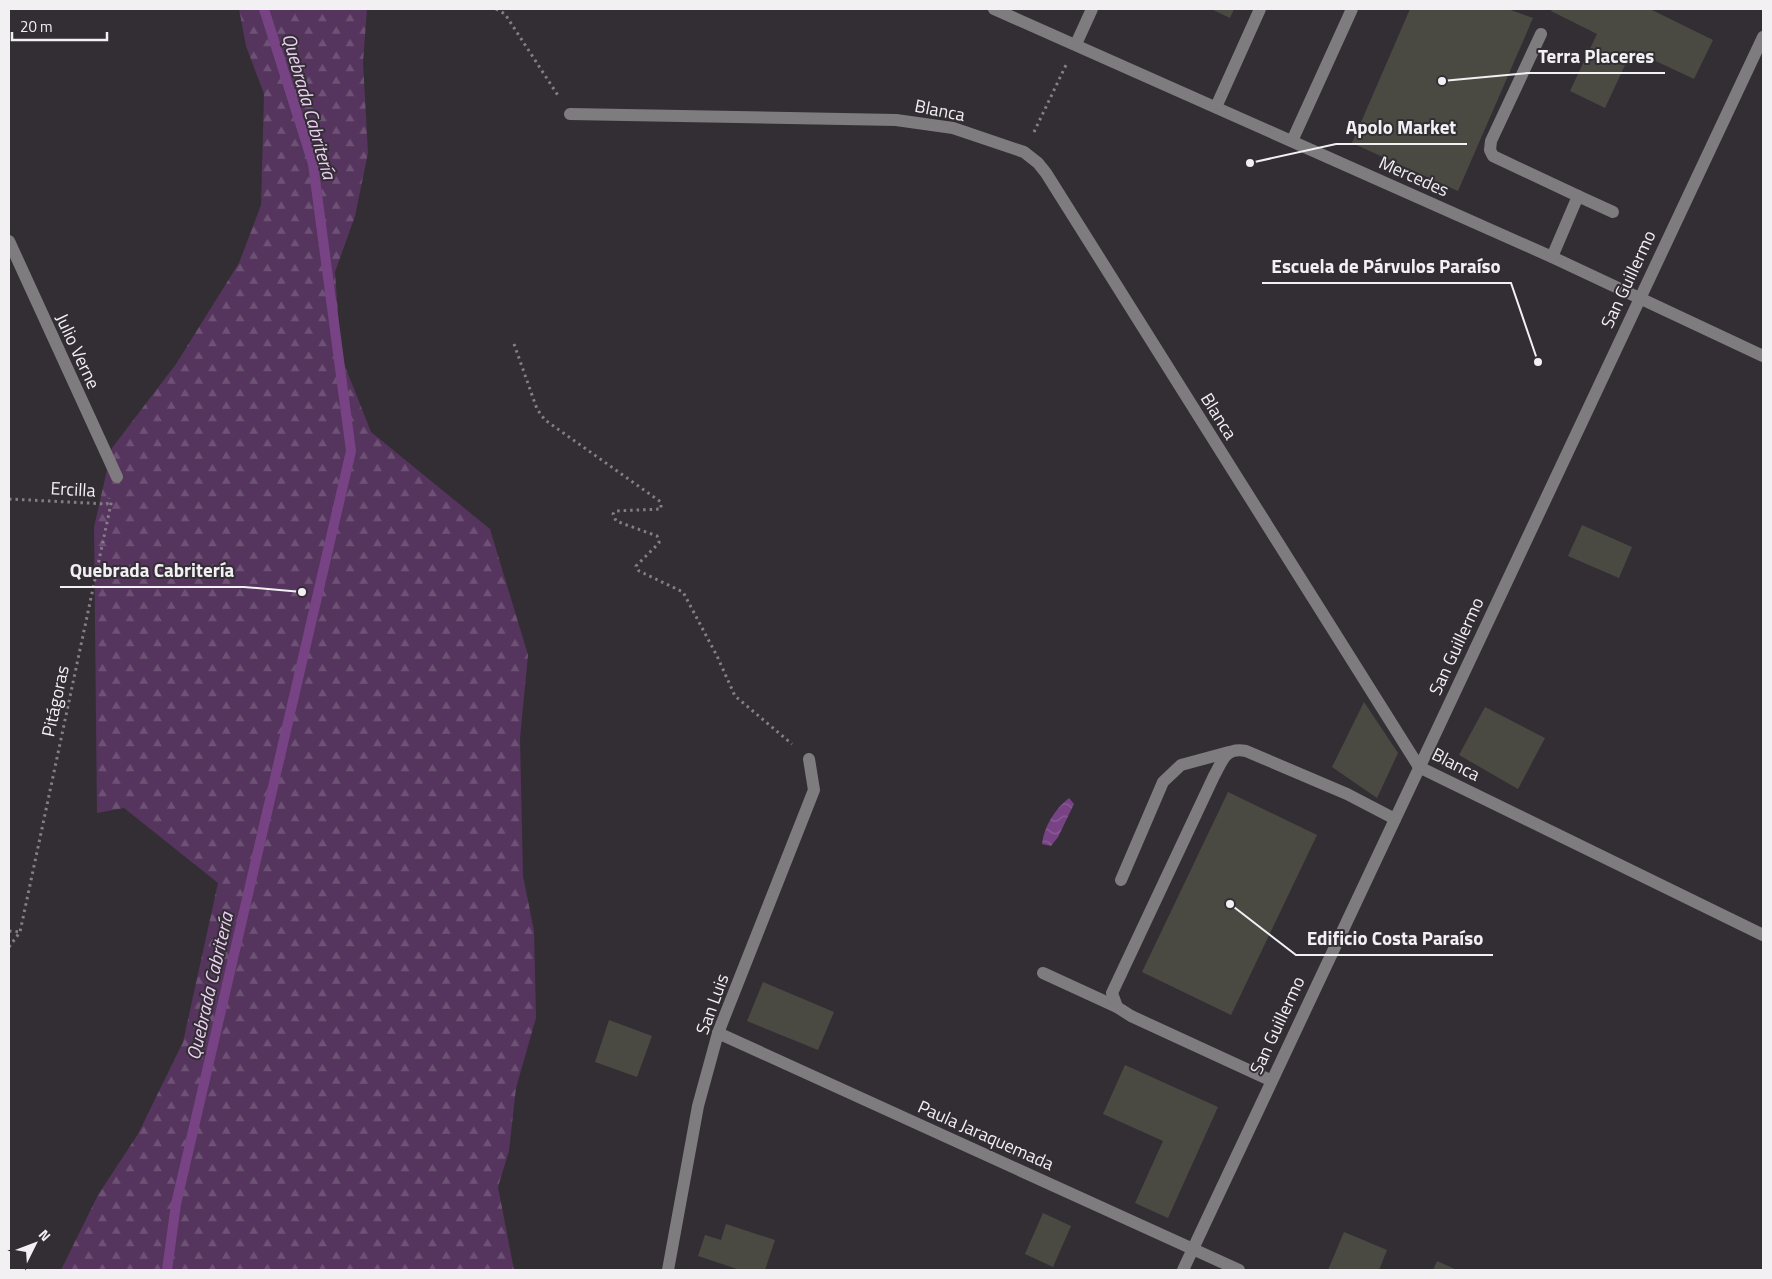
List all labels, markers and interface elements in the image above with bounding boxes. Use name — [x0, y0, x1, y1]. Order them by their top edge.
scale bar — [12, 10, 108, 42]
text: 20 m — [20, 15, 53, 38]
water label: Quebrada Cabritería — [275, 30, 345, 184]
callout: Terra Placeres — [1528, 39, 1665, 73]
text: Terra Placeres — [1538, 41, 1654, 70]
street label: Blanca — [912, 92, 968, 128]
callout: Apolo Market — [1336, 110, 1467, 144]
text: Apolo Market — [1346, 112, 1456, 141]
street label: Mercedes — [1375, 149, 1453, 203]
street label: San Guillermo — [1594, 226, 1662, 332]
callout: Escuela de Párvulos Paraíso — [1262, 249, 1511, 283]
text: Escuela de Párvulos Paraíso — [1271, 251, 1501, 280]
street label: Julio Verne — [49, 309, 107, 393]
street label: Blanca — [1194, 387, 1244, 445]
street label: Ercilla — [50, 474, 96, 504]
callout: Quebrada Cabritería — [60, 553, 244, 587]
text: Quebrada Cabritería — [70, 555, 235, 584]
street label: San Guillermo — [1422, 593, 1490, 699]
street label: Pitágoras — [34, 663, 76, 739]
street label: Blanca — [1427, 740, 1485, 788]
water label: Quebrada Cabritería — [178, 908, 240, 1063]
callout: Edificio Costa Paraíso — [1296, 921, 1493, 955]
text: Edificio Costa Paraíso — [1307, 923, 1483, 952]
street label: San Luis — [689, 970, 735, 1038]
street label: San Guillermo — [1243, 972, 1311, 1078]
street label: Paula Jaraquemada — [914, 1093, 1058, 1177]
north arrow — [10, 1219, 60, 1269]
text: N — [34, 1224, 56, 1246]

